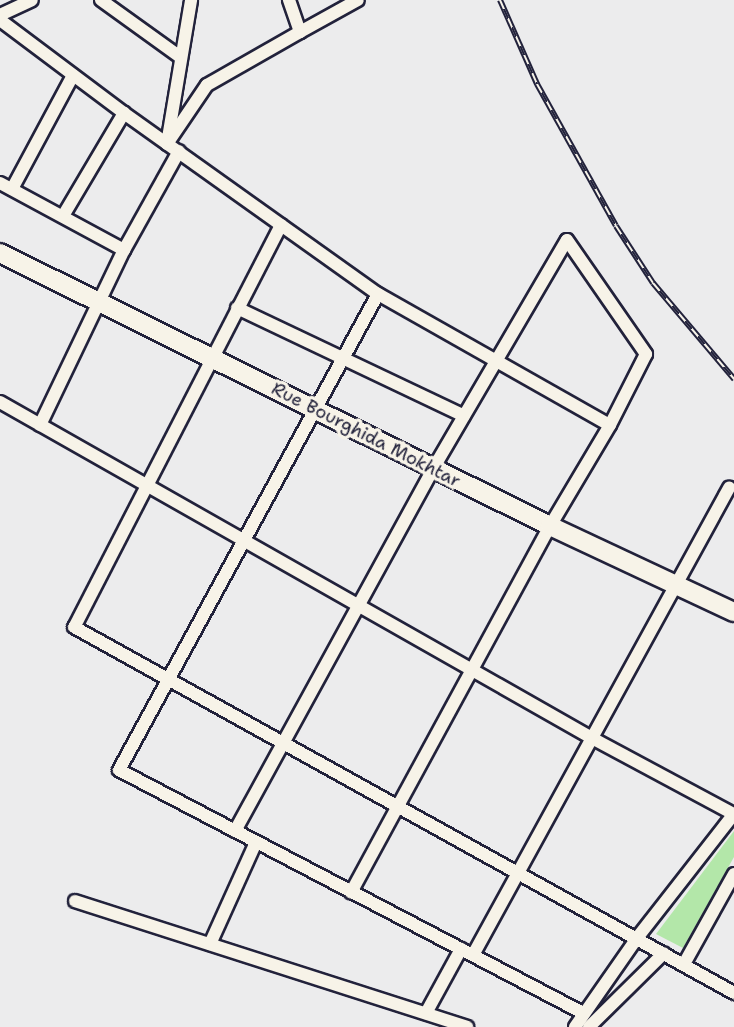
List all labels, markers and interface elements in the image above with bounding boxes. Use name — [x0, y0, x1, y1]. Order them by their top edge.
street label: Rue Bourghida Mokhtar — [268, 378, 464, 492]

